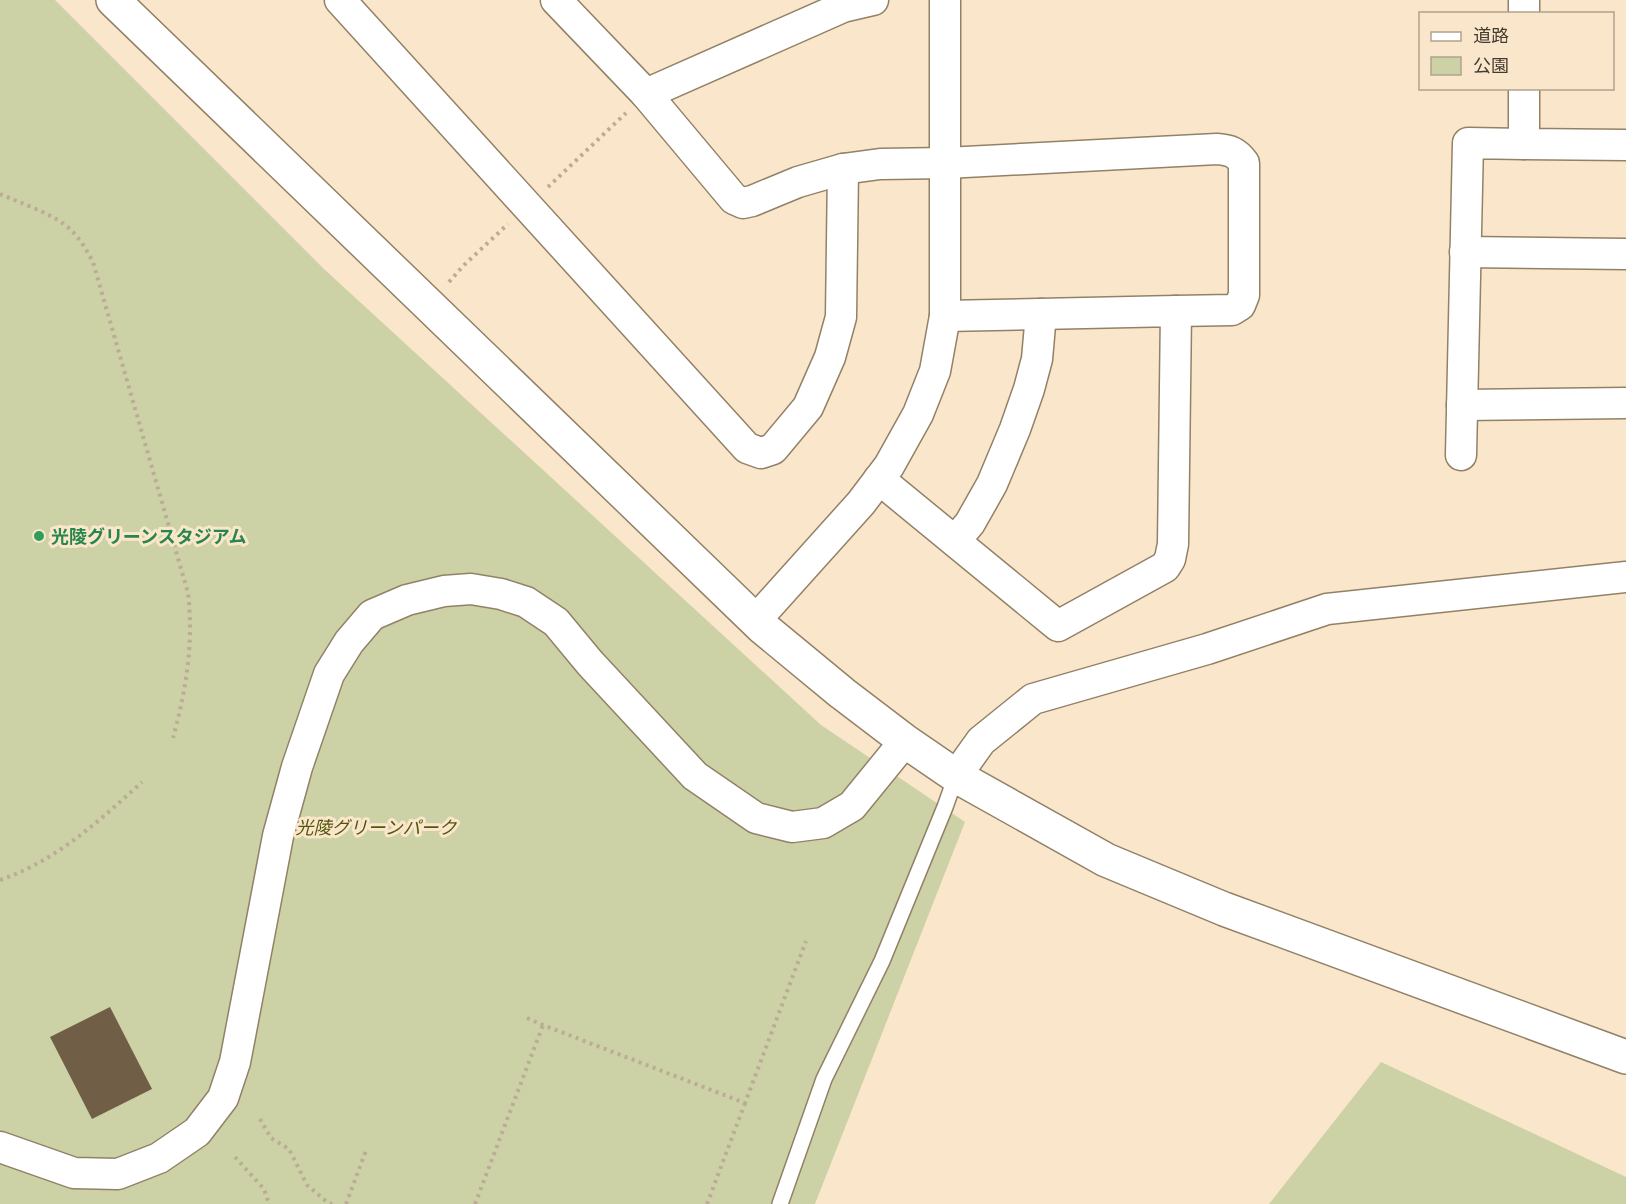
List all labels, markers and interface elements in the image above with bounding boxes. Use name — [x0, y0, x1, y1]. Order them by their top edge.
legend — [1419, 12, 1614, 90]
text: 道路 — [1473, 23, 1509, 48]
text: 公園 — [1473, 53, 1509, 78]
place label: 光陵グリーンスタジアム — [51, 524, 246, 549]
marker: 光陵グリーンスタジアム — [32, 529, 46, 543]
park label: 光陵グリーンパーク — [295, 815, 458, 840]

